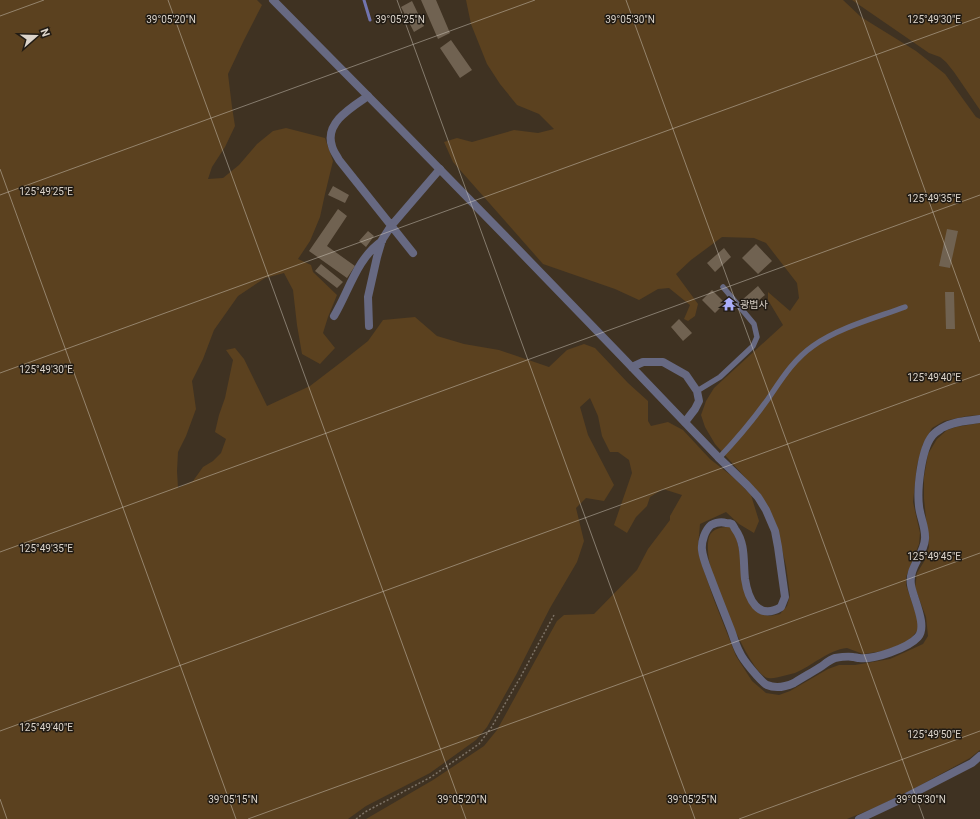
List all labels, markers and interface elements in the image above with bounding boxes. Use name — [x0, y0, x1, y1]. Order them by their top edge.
text: 39°05'20"N — [146, 14, 196, 25]
text: 39°05'25"N — [375, 14, 425, 25]
text: 39°05'30"N — [605, 14, 655, 25]
text: 125°49'30"E — [907, 14, 961, 25]
north arrow — [16, 16, 56, 56]
text: N — [37, 27, 52, 39]
text: 125°49'25"E — [19, 186, 73, 197]
text: 125°49'35"E — [907, 193, 961, 204]
temple icon: 광법사 — [721, 296, 737, 312]
place label: 광법사 — [740, 299, 768, 310]
text: 125°49'30"E — [19, 364, 73, 375]
text: 125°49'40"E — [907, 372, 961, 383]
text: 125°49'35"E — [19, 543, 73, 554]
text: 125°49'45"E — [907, 551, 961, 562]
text: 125°49'40"E — [19, 722, 73, 733]
text: 125°49'50"E — [907, 729, 961, 740]
text: 39°05'15"N — [208, 794, 258, 805]
text: 39°05'20"N — [437, 794, 487, 805]
text: 39°05'25"N — [667, 794, 717, 805]
text: 39°05'30"N — [896, 794, 946, 805]

